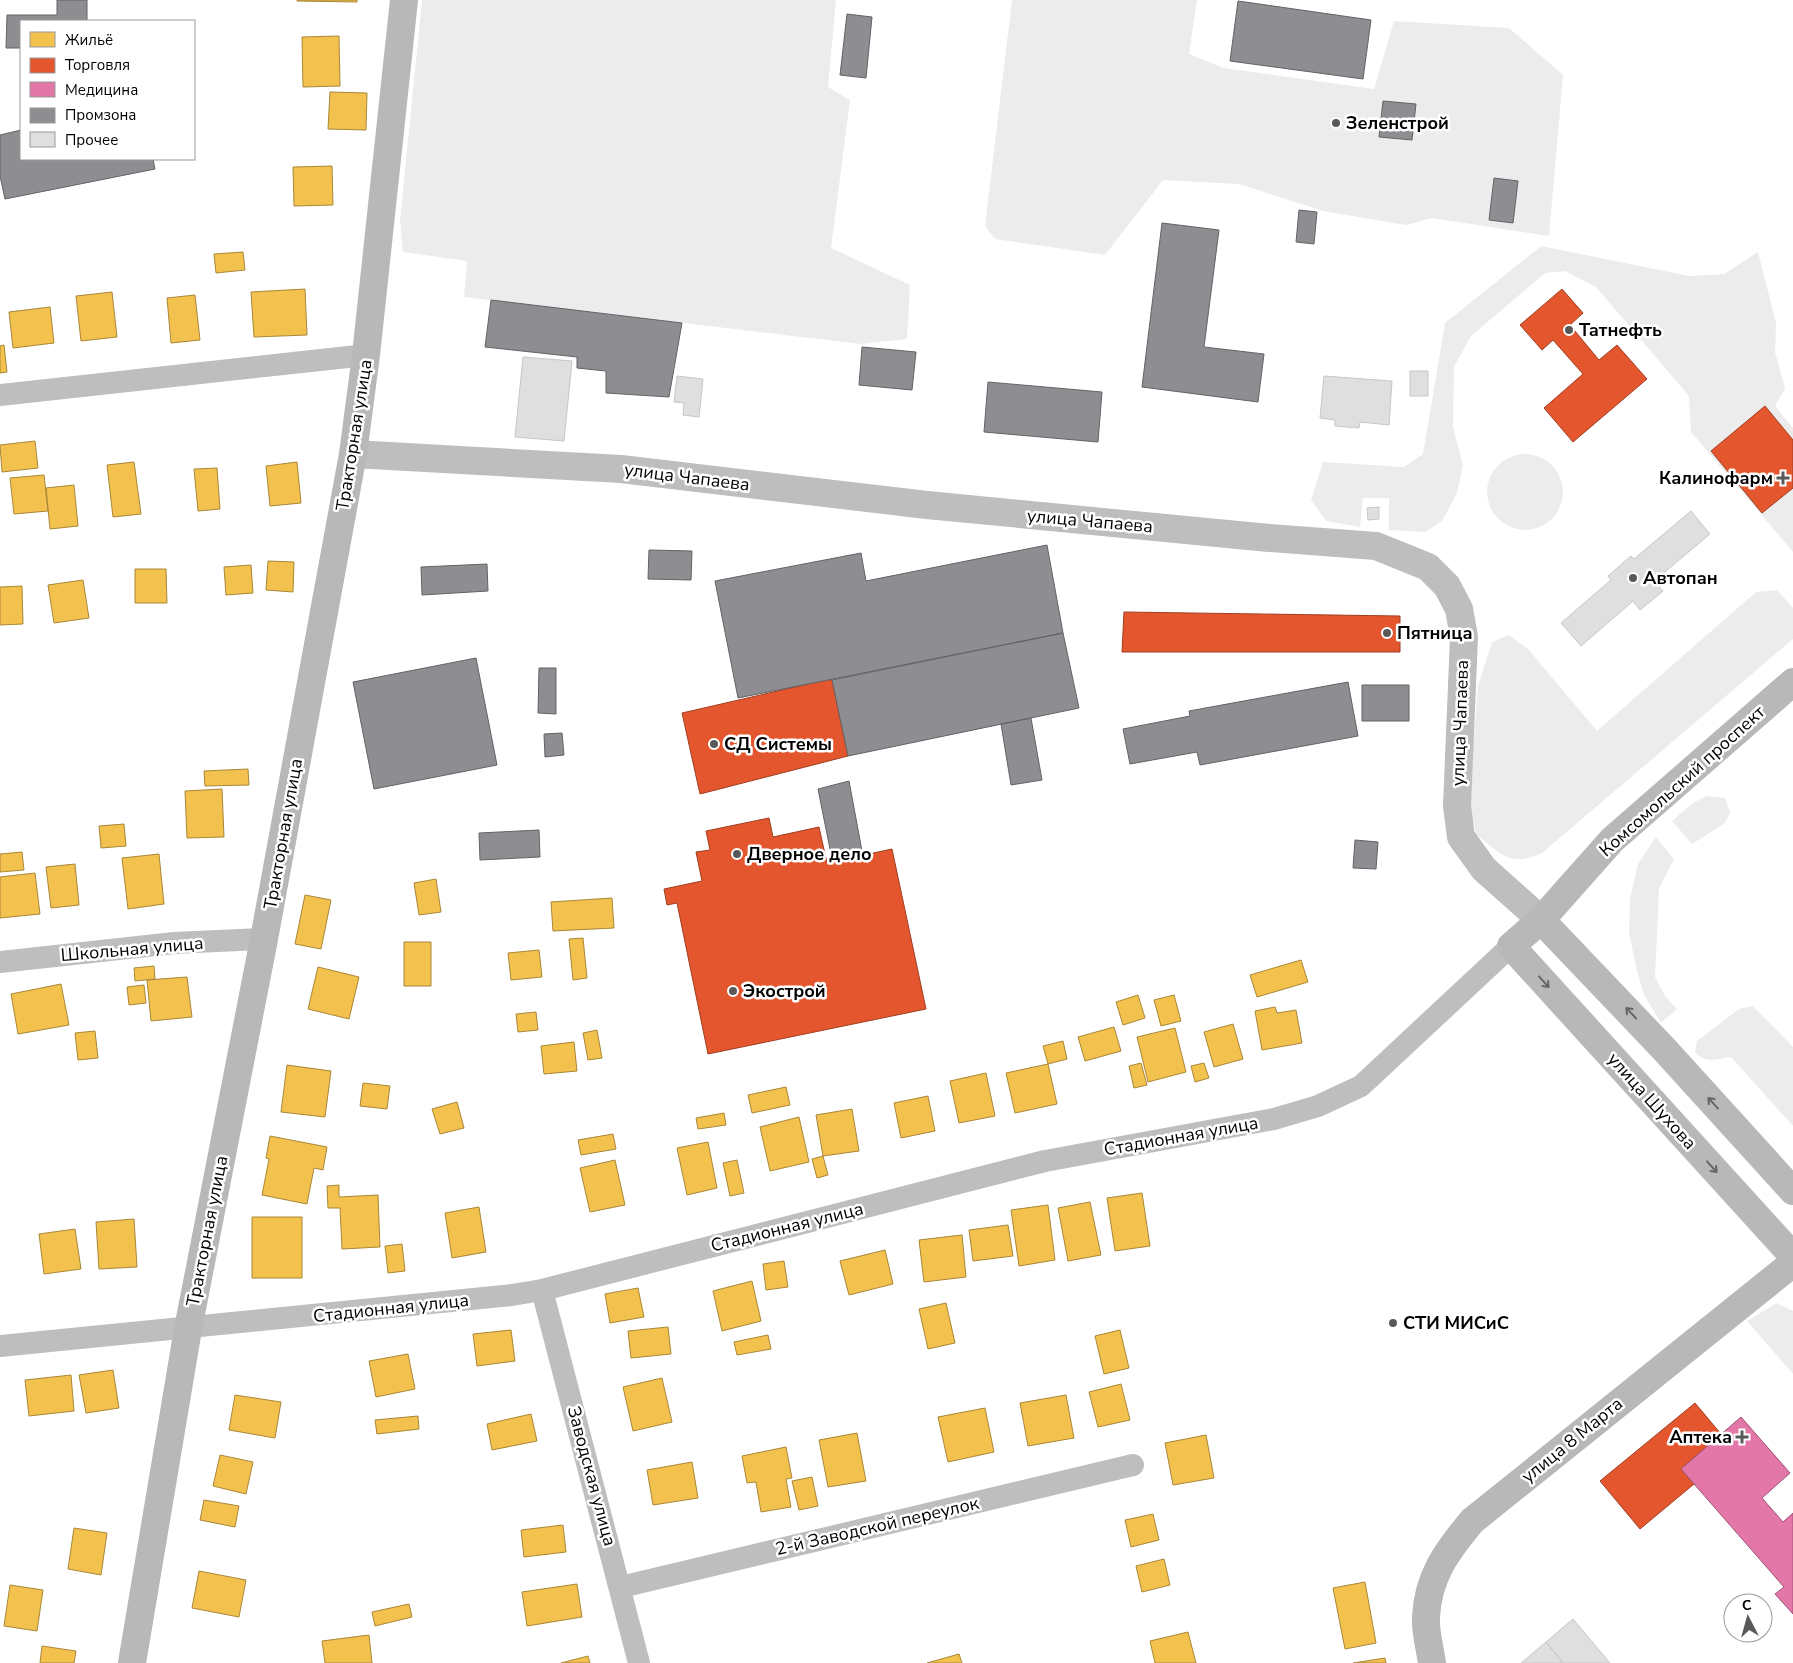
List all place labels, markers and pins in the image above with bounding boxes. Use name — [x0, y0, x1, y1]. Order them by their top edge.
place label: Зеленстрой — [1346, 111, 1449, 135]
marker: Зеленстрой — [1330, 117, 1342, 129]
place label: Татнефть — [1579, 318, 1662, 342]
marker: Татнефть — [1563, 324, 1575, 336]
place label: Калинофарм — [1659, 466, 1773, 490]
marker: Калинофарм — [1777, 472, 1789, 484]
place label: Автопан — [1643, 566, 1718, 590]
marker: Автопан — [1627, 572, 1639, 584]
place label: Пятница — [1397, 621, 1473, 645]
marker: Пятница — [1381, 627, 1393, 639]
place label: СД Системы — [724, 732, 832, 756]
marker: СД Системы — [708, 738, 720, 750]
place label: Дверное дело — [747, 842, 872, 866]
marker: Дверное дело — [731, 848, 743, 860]
place label: Экострой — [743, 979, 826, 1003]
marker: Экострой — [727, 985, 739, 997]
place label: СТИ МИСиС — [1403, 1311, 1509, 1335]
marker: СТИ МИСиС — [1387, 1317, 1399, 1329]
place label: Аптека — [1669, 1425, 1732, 1449]
marker: Аптека — [1736, 1431, 1748, 1443]

